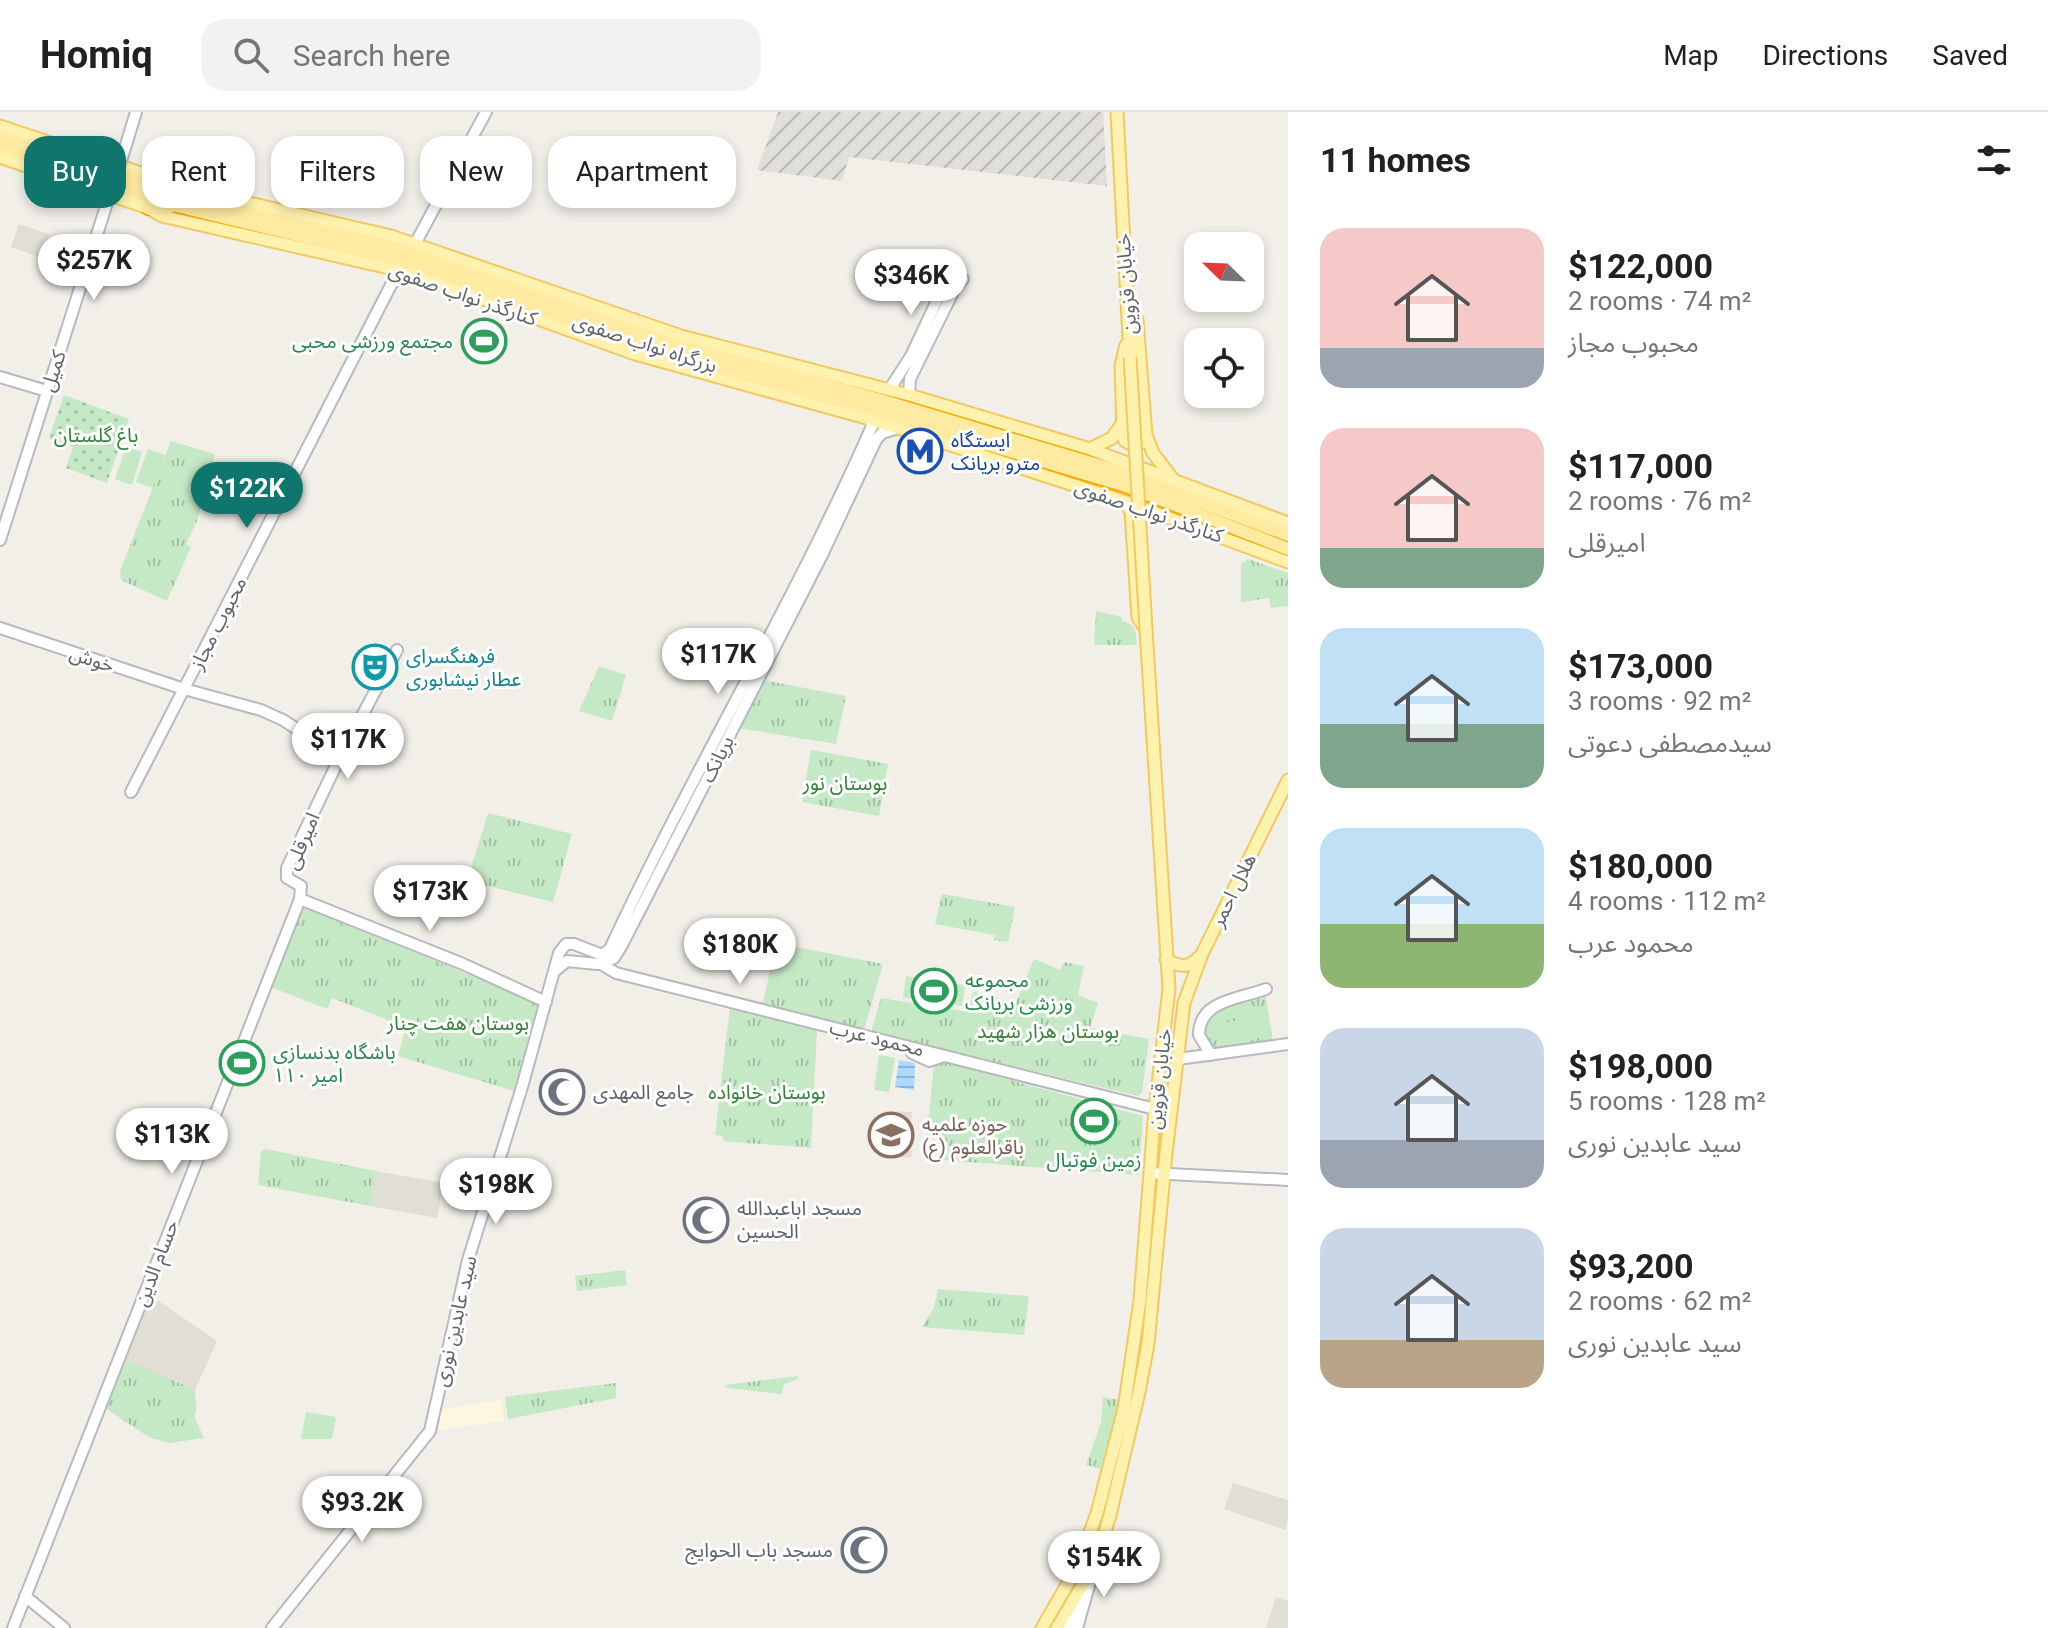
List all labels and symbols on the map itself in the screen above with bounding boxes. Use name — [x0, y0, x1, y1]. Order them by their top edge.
north arrow — [1184, 232, 1264, 312]
street label: خیابان قزوین — [1110, 233, 1142, 335]
pin: $257K — [38, 234, 150, 302]
pin: $346K — [855, 249, 967, 317]
street label: کنارگذر نواب صفوی — [386, 257, 541, 331]
street label: بزرگراه نواب صفوی — [570, 308, 720, 378]
sports icon: مجتمع ورزشی محبی — [460, 317, 508, 365]
place label: مجتمع ورزشی محبی — [292, 329, 453, 356]
street label: کمیل — [35, 347, 71, 395]
park label: باغ گلستان — [54, 423, 138, 450]
metro station icon: ایستگاه مترو بریانک — [896, 427, 944, 475]
place label: ایستگاه مترو بریانک — [951, 428, 1040, 475]
pin: $122K — [191, 462, 303, 530]
street label: کنارگذر نواب صفوی — [1072, 474, 1227, 548]
street label: محبوب مجاز — [184, 573, 252, 674]
pin: $117K — [662, 628, 774, 696]
street label: خوش — [67, 641, 117, 677]
theatre icon: فرهنگسرای عطار نیشابوری — [351, 643, 399, 691]
place label: فرهنگسرای عطار نیشابوری — [406, 644, 521, 691]
pin: $117K — [292, 713, 404, 781]
street label: بریانک — [695, 732, 739, 786]
park label: بوستان نور — [802, 771, 887, 795]
street label: امیرقلی — [279, 809, 325, 873]
street label: هلال احمر — [1205, 850, 1261, 931]
pin: $173K — [374, 865, 486, 933]
pin: $180K — [684, 918, 796, 986]
sports icon: مجموعه ورزشی بریانک — [910, 967, 958, 1015]
place label: مجموعه ورزشی بریانک — [965, 968, 1073, 1015]
park label: بوستان هفت چنار — [386, 1011, 529, 1036]
street label: محمود عرب — [827, 1015, 927, 1061]
park label: بوستان هزار شهید — [977, 1019, 1119, 1043]
street label: خیابان قزوین — [1142, 1027, 1176, 1131]
sports icon: باشگاه بدنسازی امیر ۱۱۰ — [218, 1039, 266, 1087]
place label: باشگاه بدنسازی امیر ۱۱۰ — [273, 1040, 396, 1087]
mosque icon: جامع المهدی — [538, 1068, 586, 1116]
place label: جامع المهدی — [593, 1080, 694, 1107]
park label: بوستان خانواده — [708, 1080, 826, 1104]
sports icon: زمین فوتبال — [1070, 1097, 1118, 1145]
pin: $113K — [116, 1108, 228, 1176]
school or university icon: حوزه علمیه باقرالعلوم (ع) — [867, 1111, 915, 1159]
place label: حوزه علمیه باقرالعلوم (ع) — [922, 1112, 1024, 1162]
place label: زمین فوتبال — [1046, 1148, 1142, 1172]
pin: $198K — [440, 1158, 552, 1226]
mosque icon: مسجد اباعبدالله الحسین — [682, 1196, 730, 1244]
place label: مسجد اباعبدالله الحسین — [737, 1196, 862, 1243]
street label: حسام الدین — [129, 1216, 186, 1311]
street label: سید عابدین نوری — [428, 1253, 482, 1389]
pin: $93.2K — [297, 1476, 427, 1544]
mosque icon: مسجد باب الحوایج — [840, 1526, 888, 1574]
pin: $154K — [1048, 1531, 1160, 1599]
place label: مسجد باب الحوایج — [685, 1538, 833, 1565]

